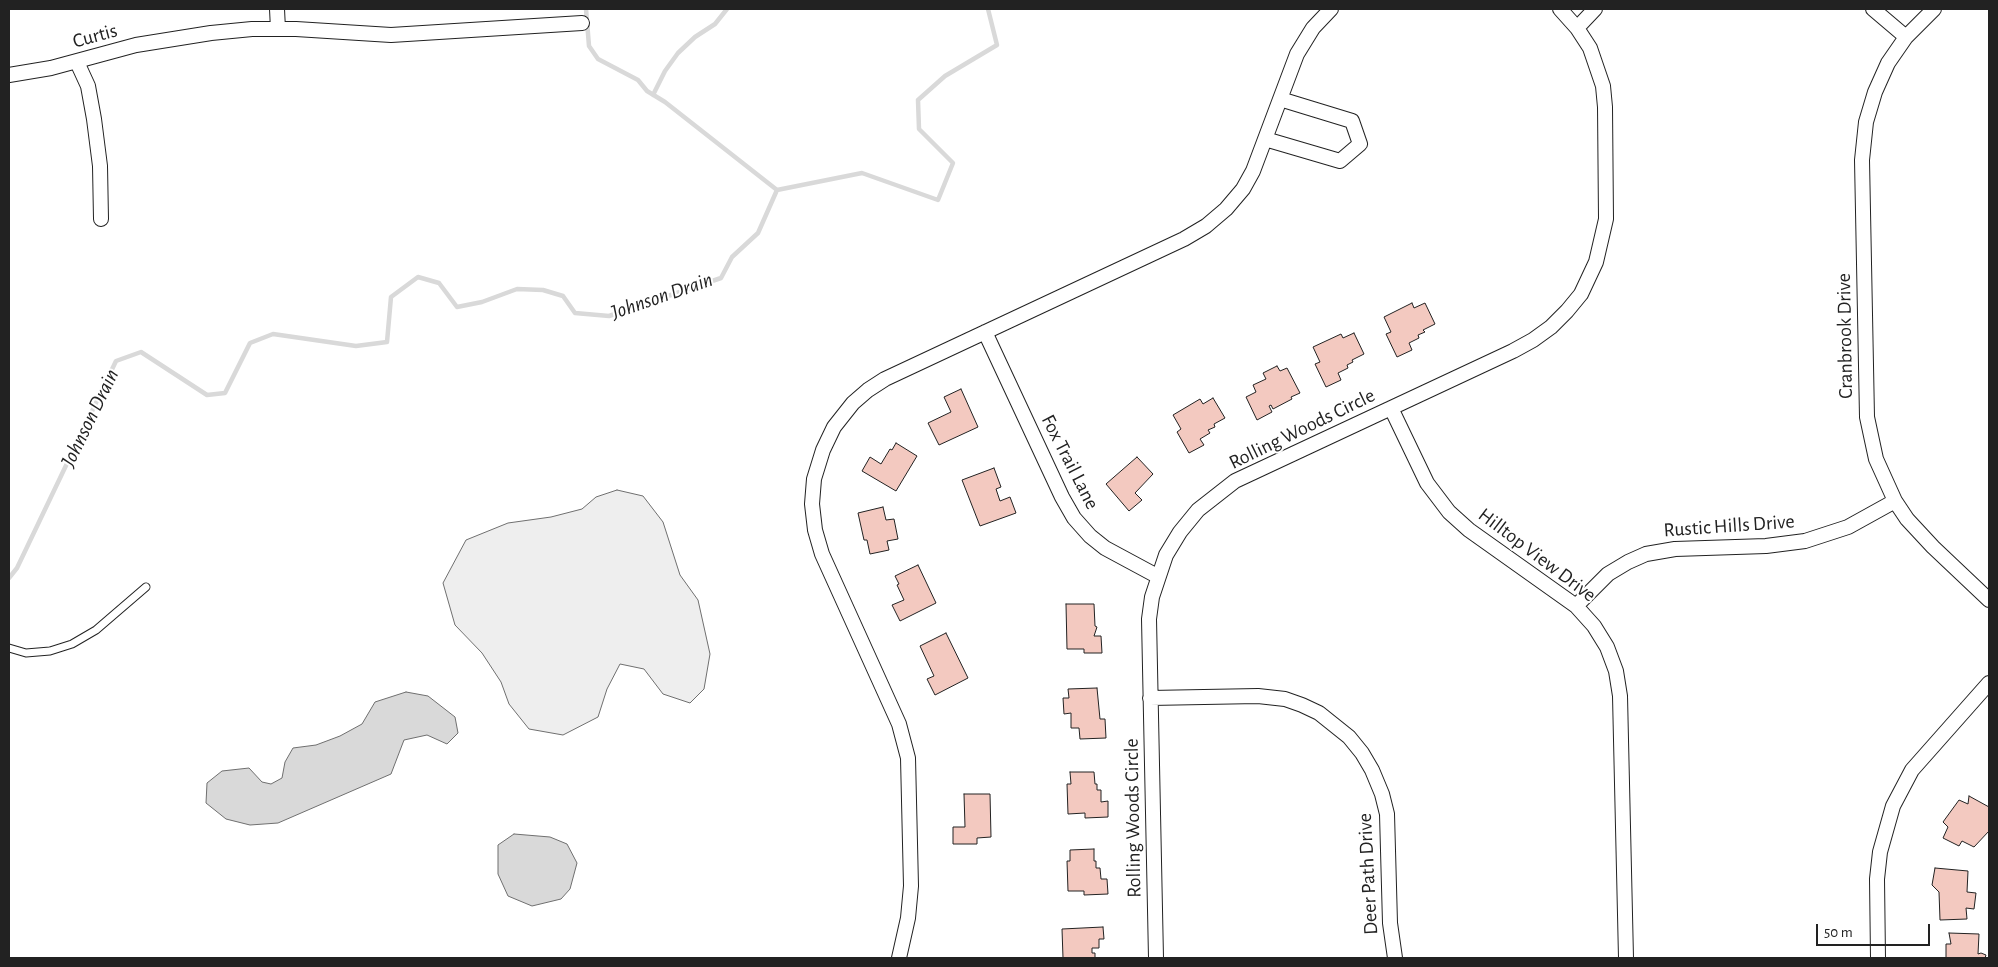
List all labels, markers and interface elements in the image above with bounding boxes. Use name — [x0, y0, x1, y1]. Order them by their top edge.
street label: Curtis — [70, 19, 120, 53]
water label: Johnson Drain — [608, 267, 716, 325]
street label: Cranbrook Drive — [1832, 273, 1858, 399]
water label: Johnson Drain — [56, 365, 124, 471]
street label: Rolling Woods Circle — [1225, 383, 1379, 475]
street label: Fox Trail Lane — [1036, 410, 1104, 514]
street label: Hilltop View Drive — [1473, 503, 1601, 607]
street label: Rustic Hills Drive — [1663, 509, 1795, 543]
street label: Rolling Woods Circle — [1120, 738, 1146, 898]
street label: Deer Path Drive — [1353, 812, 1383, 936]
scale bar — [1818, 914, 1932, 946]
text: 50 m — [1824, 925, 1853, 940]

